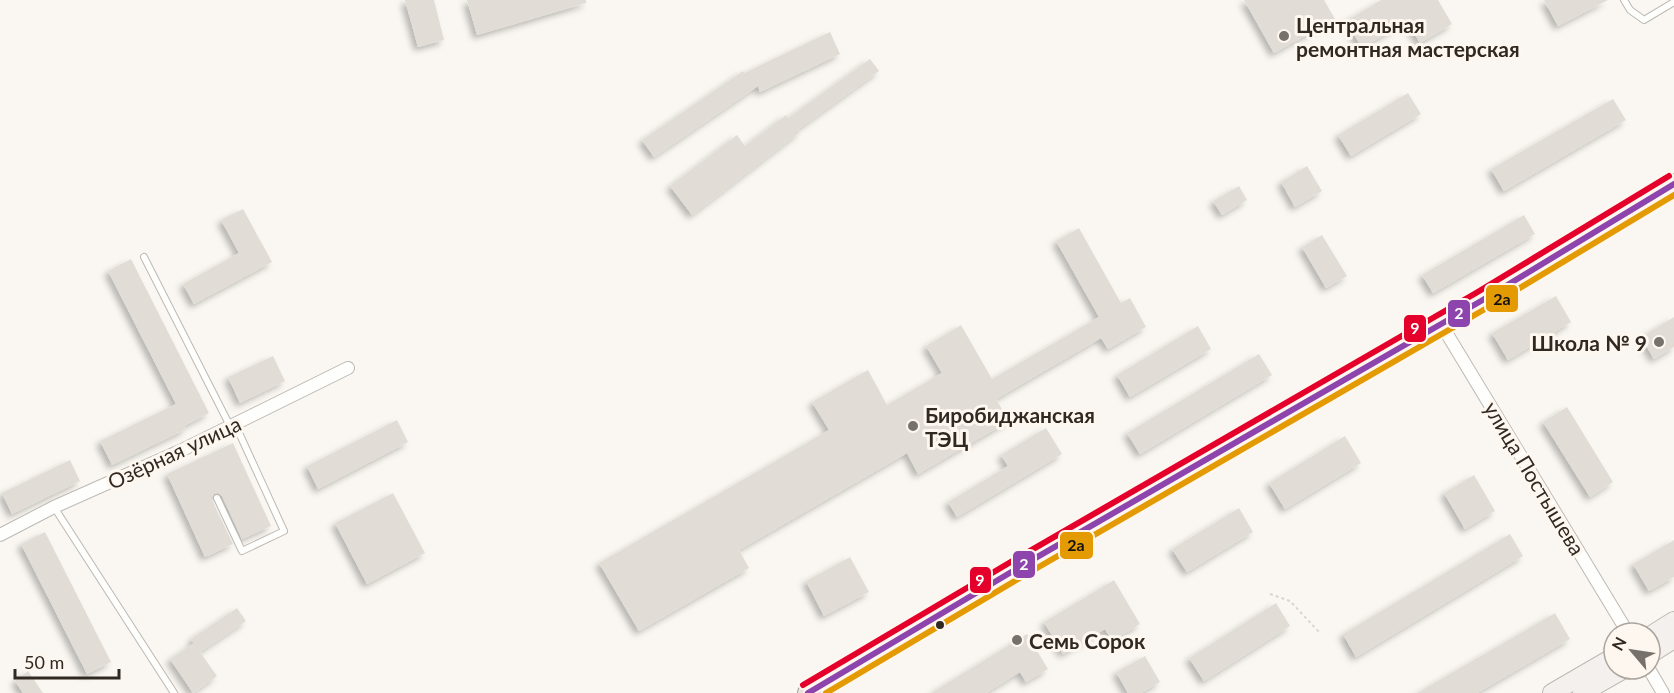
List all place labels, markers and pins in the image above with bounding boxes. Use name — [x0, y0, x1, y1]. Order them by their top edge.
place label: Центральная ремонтная мастерская — [1296, 12, 1520, 61]
marker: Центральная ремонтная мастерская — [1277, 29, 1291, 43]
place label: Школа № 9 — [1531, 330, 1647, 355]
marker: Школа № 9 — [1652, 335, 1666, 349]
place label: Биробиджанская ТЭЦ — [925, 402, 1095, 451]
marker: Биробиджанская ТЭЦ — [906, 419, 920, 433]
unlabelled marker — [934, 619, 946, 631]
place label: Семь Сорок — [1029, 628, 1146, 653]
marker: Семь Сорок — [1010, 633, 1024, 647]

